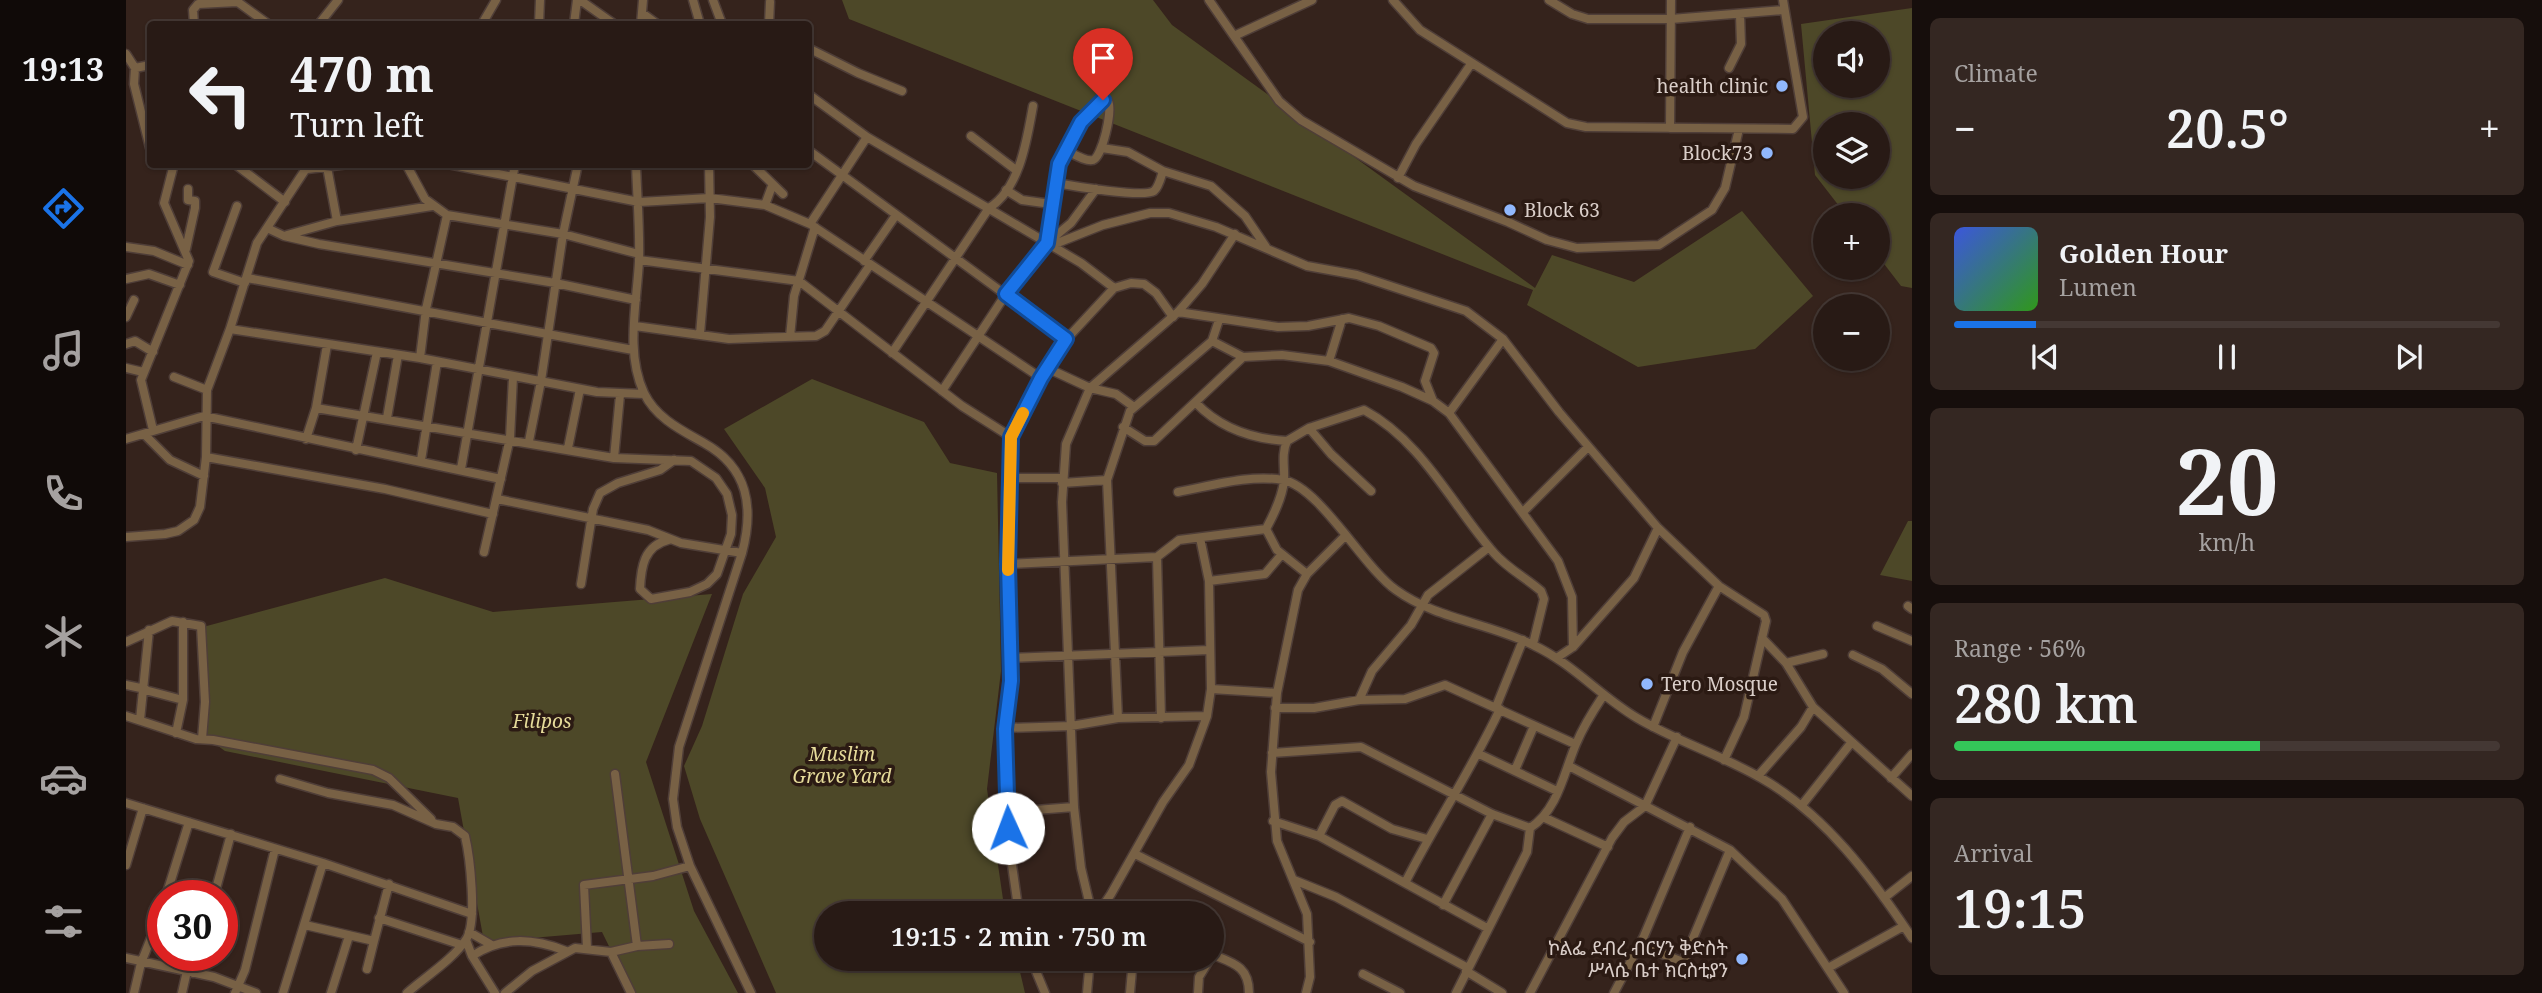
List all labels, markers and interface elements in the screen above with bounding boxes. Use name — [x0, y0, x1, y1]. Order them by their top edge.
map controls — [1813, 21, 1890, 371]
button: sound — [1813, 21, 1890, 98]
pin — [1073, 28, 1133, 100]
icon: arrive — [1084, 39, 1122, 77]
text: 470 m — [290, 40, 434, 106]
text: 19:13 — [22, 47, 104, 90]
icon: left — [175, 49, 266, 140]
text: Climate — [1954, 57, 2038, 89]
place label: health clinic — [1656, 73, 1768, 99]
marker: health clinic — [1774, 78, 1790, 94]
text: 20.5° — [2166, 92, 2289, 163]
text: − — [1954, 102, 1976, 154]
text: + — [2479, 102, 2500, 154]
text: Turn left — [290, 103, 424, 146]
button: layers — [1813, 112, 1890, 189]
place label: Block73 — [1682, 140, 1753, 166]
marker: Block73 — [1759, 145, 1775, 161]
icon: directions — [39, 184, 88, 233]
place label: Block 63 — [1524, 197, 1600, 223]
marker: Block 63 — [1502, 202, 1518, 218]
button: + — [1813, 203, 1890, 280]
text: Golden Hour — [2059, 235, 2228, 271]
text: Lumen — [2059, 271, 2137, 303]
button: − — [1813, 294, 1890, 371]
icon: music — [39, 326, 88, 375]
icon: previous — [2026, 338, 2064, 376]
icon: pause — [2208, 338, 2246, 376]
icon: next — [2390, 338, 2428, 376]
text: 20 — [2176, 418, 2278, 542]
icon: phone — [39, 469, 88, 518]
text: km/h — [2199, 526, 2255, 558]
icon: climate — [39, 612, 88, 661]
text: Range · 56% — [1954, 632, 2086, 664]
text: 280 km — [1954, 667, 2138, 738]
place label: Tero Mosque — [1661, 671, 1778, 697]
marker: Tero Mosque — [1639, 676, 1655, 692]
park label: Filipos — [511, 708, 572, 734]
park label: Muslim Grave Yard — [793, 741, 892, 789]
icon: car — [39, 754, 88, 803]
position arrow — [971, 791, 1045, 865]
text: Arrival — [1954, 837, 2033, 869]
text: 19:15 — [1954, 872, 2087, 943]
speed limit sign: 30 — [147, 880, 238, 971]
icon: filters — [39, 897, 88, 946]
text: 19:15 · 2 min · 750 m — [891, 918, 1147, 954]
place label: ኮልፌ ደብረ ብርሃን ቅድስት ሥላሴ ቤተ ክርስቲያን — [1548, 935, 1729, 983]
marker: ኮልፌ ደብረ ብርሃን ቅድስት ሥላሴ ቤተ ክርስቲያን — [1734, 951, 1750, 967]

